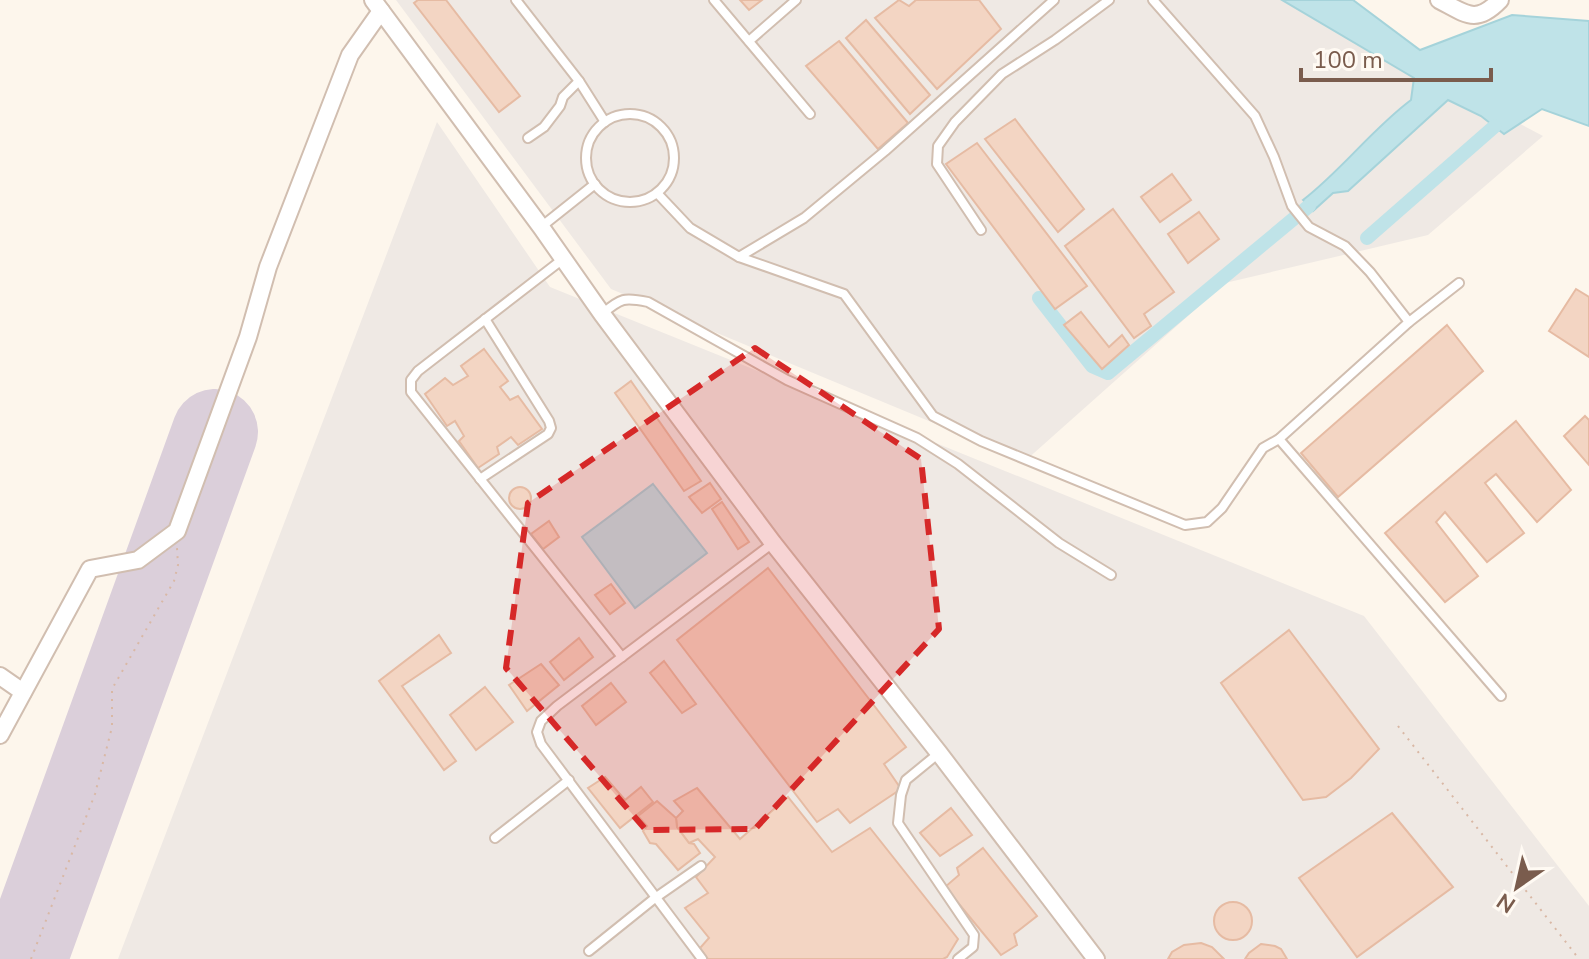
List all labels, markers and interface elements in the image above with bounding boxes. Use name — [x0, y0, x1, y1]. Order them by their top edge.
scale bar — [1301, 32, 1491, 82]
text: 100 m — [1313, 44, 1383, 76]
north arrow — [1477, 847, 1557, 927]
text: N — [1491, 886, 1522, 920]

